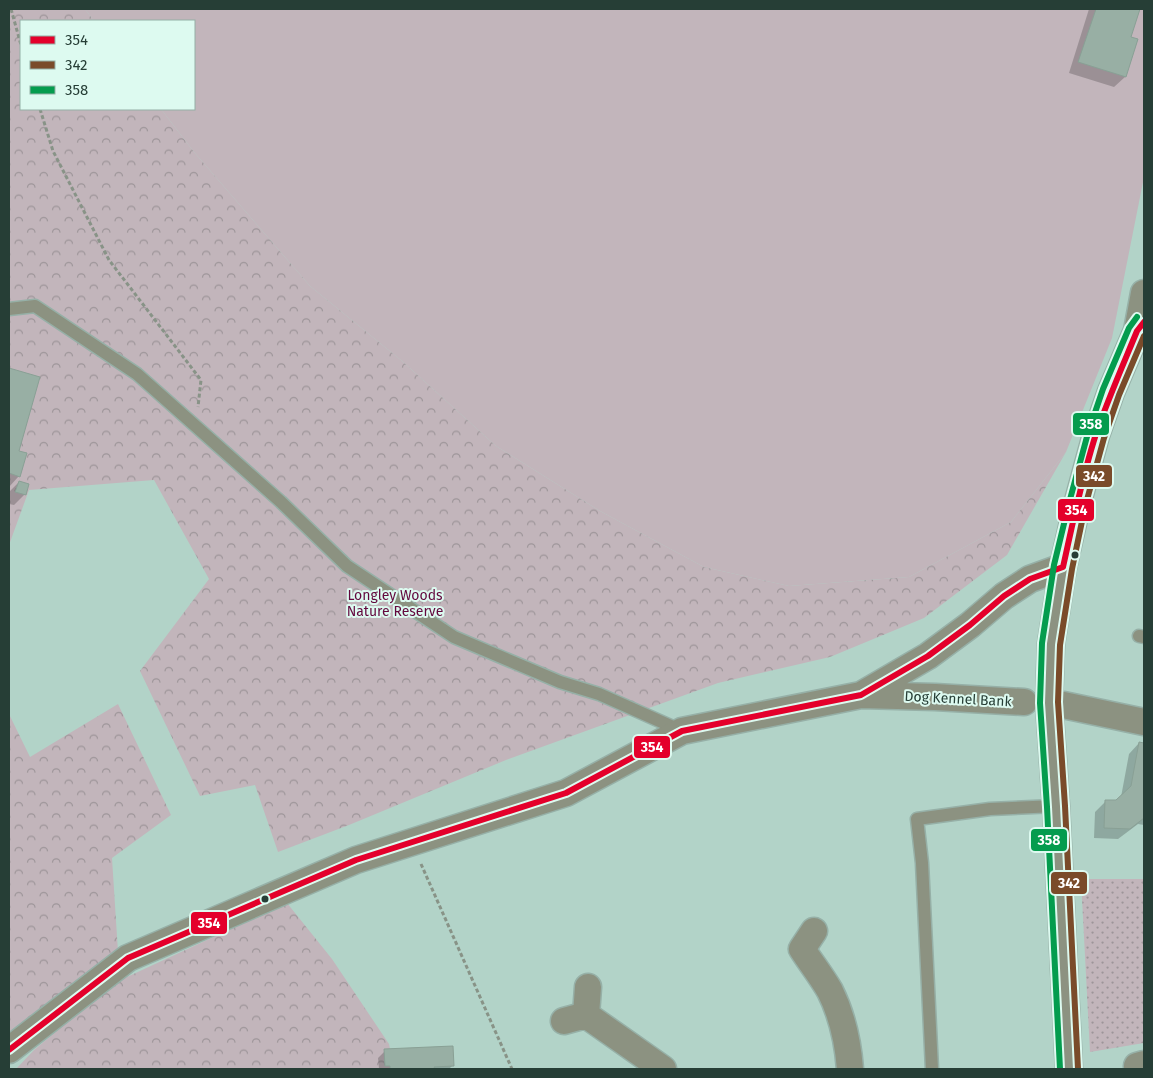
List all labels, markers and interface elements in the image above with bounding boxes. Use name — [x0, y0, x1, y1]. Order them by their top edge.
legend — [20, 20, 195, 110]
text: 354 — [65, 31, 88, 49]
text: 342 — [65, 56, 88, 74]
text: 358 — [65, 81, 88, 99]
line badge: 358 — [1072, 412, 1110, 436]
text: 358 — [1079, 416, 1102, 433]
line badge: 342 — [1075, 464, 1113, 488]
text: 342 — [1082, 468, 1105, 485]
line badge: 354 — [1057, 498, 1095, 522]
text: 354 — [1064, 502, 1087, 519]
unlabelled marker — [1070, 550, 1080, 560]
park label: Longley Woods Nature Reserve — [347, 587, 443, 620]
street label: Dog Kennel Bank — [904, 688, 1013, 710]
line badge: 354 — [633, 735, 671, 759]
text: 354 — [640, 739, 663, 756]
line badge: 358 — [1030, 828, 1068, 852]
text: 358 — [1037, 832, 1060, 849]
line badge: 342 — [1050, 871, 1088, 895]
text: 342 — [1057, 875, 1080, 892]
unlabelled marker — [260, 894, 270, 904]
line badge: 354 — [190, 911, 228, 935]
text: 354 — [197, 915, 220, 932]

